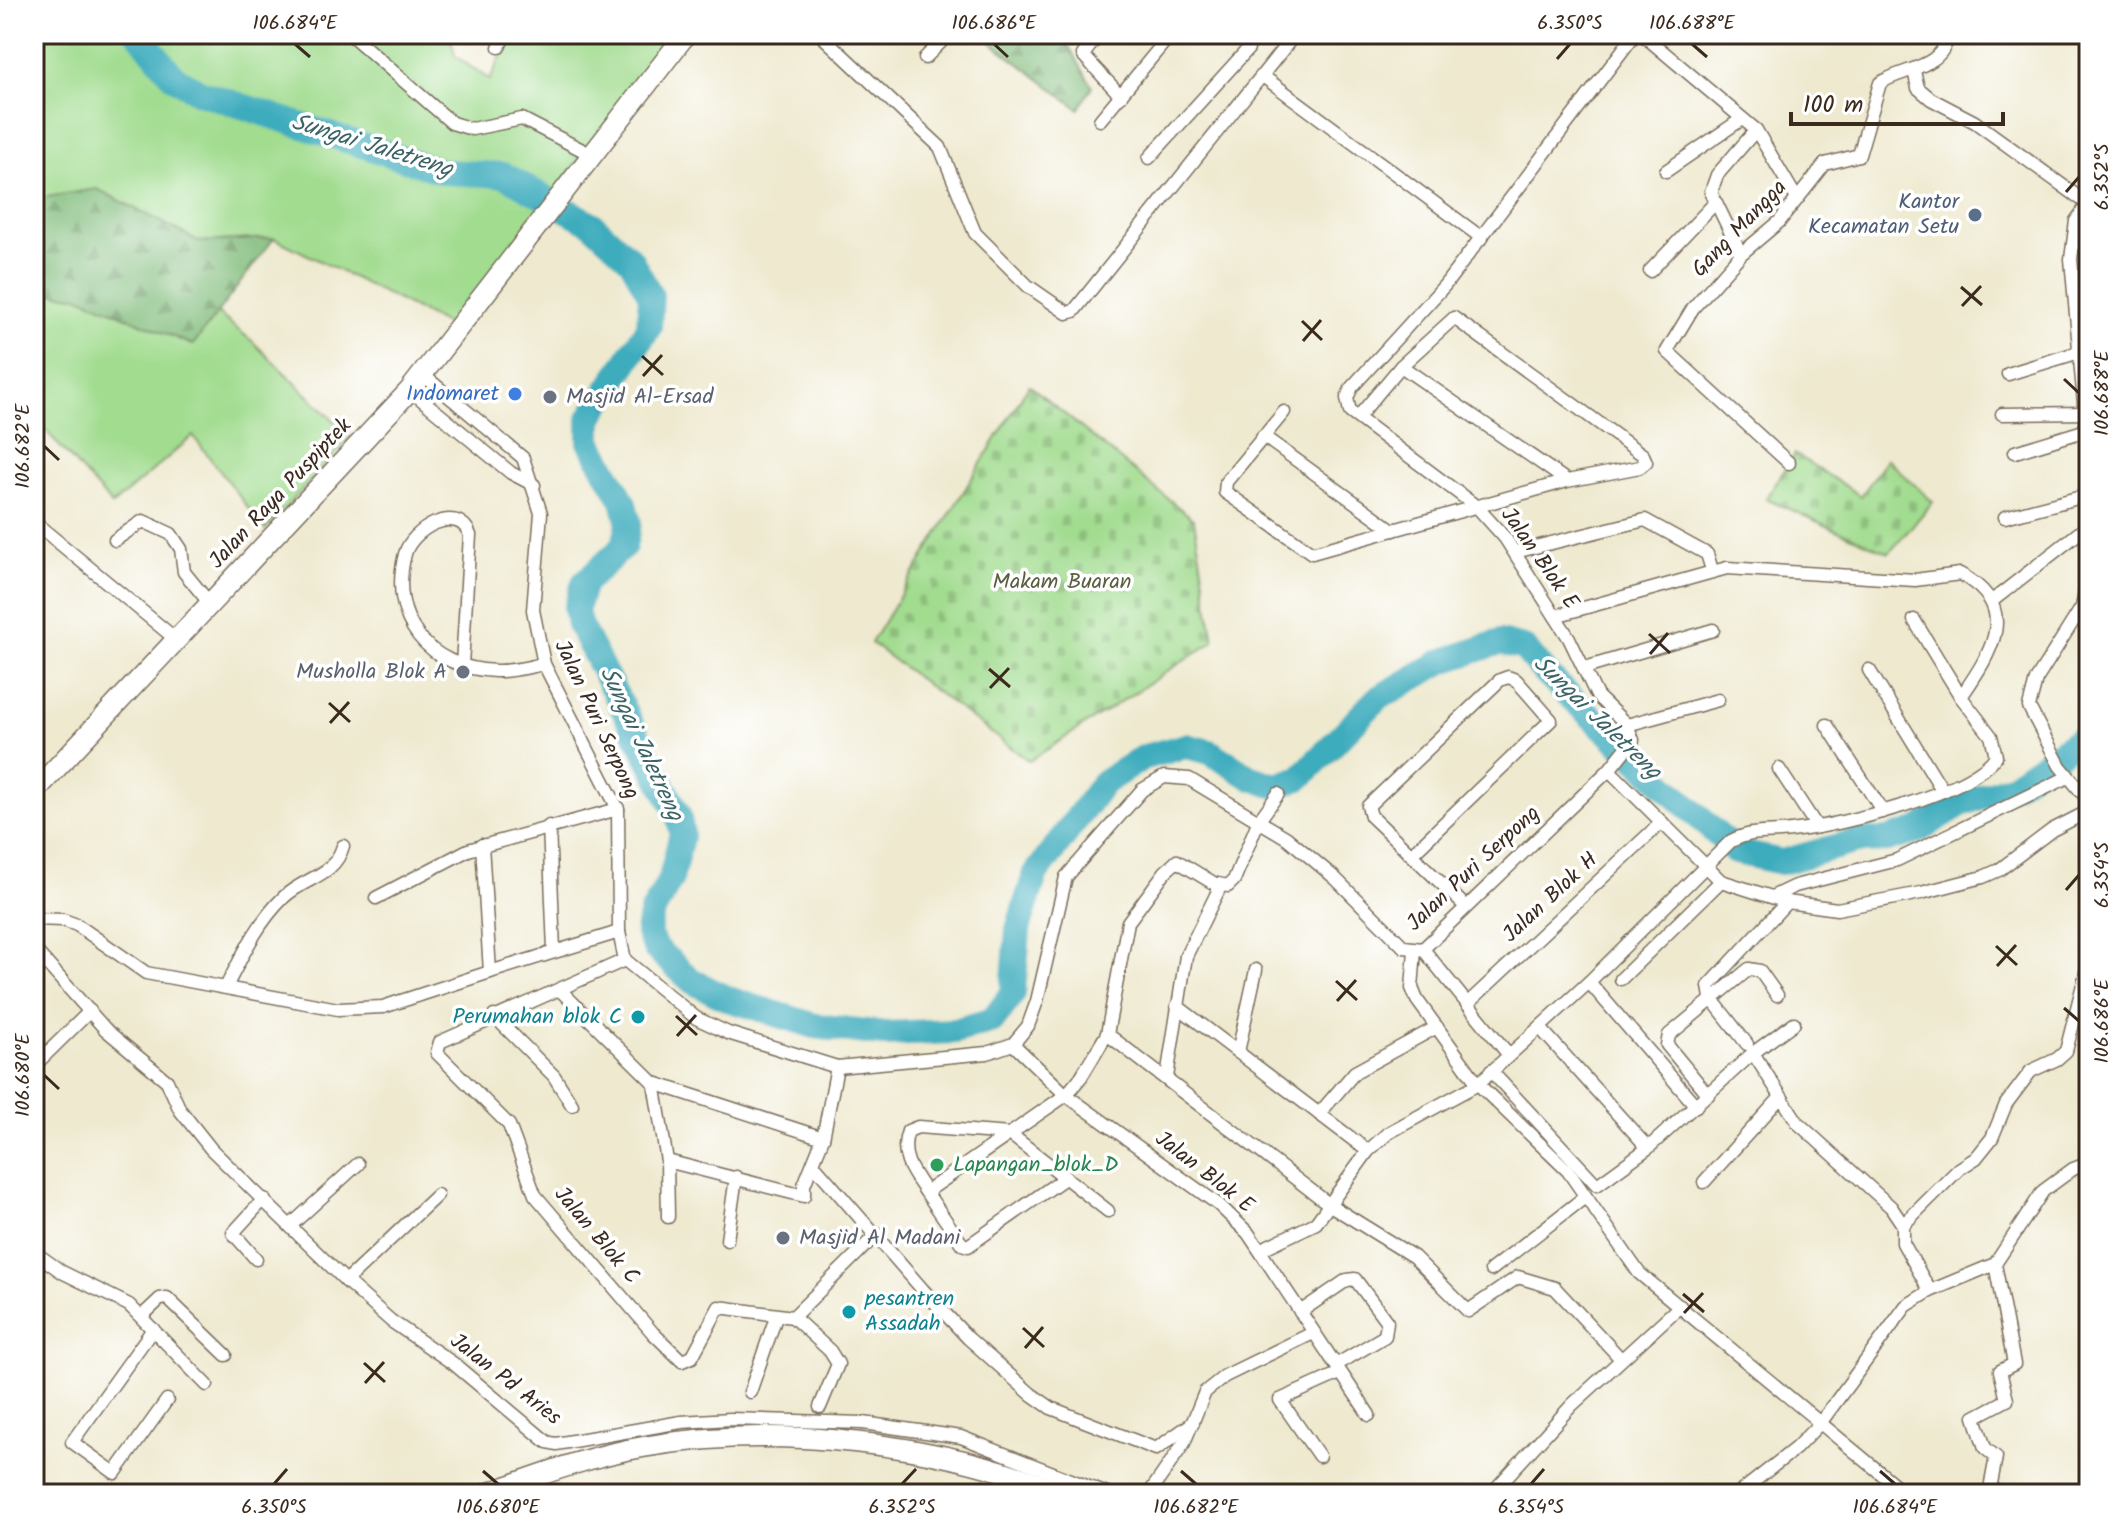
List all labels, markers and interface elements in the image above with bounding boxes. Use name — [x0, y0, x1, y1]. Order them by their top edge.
text: 106.684°E — [253, 8, 339, 40]
text: 106.686°E — [952, 8, 1038, 40]
text: 6.350°S — [1537, 8, 1603, 40]
text: 106.688°E — [1649, 8, 1736, 40]
scale bar — [1791, 76, 2003, 126]
text: 100 m — [1803, 86, 1863, 125]
water label: Sungai Jaletreng — [287, 103, 459, 189]
text: 6.352°S — [2087, 143, 2119, 211]
street label: Gang Mangga — [1684, 172, 1796, 286]
place label: Kantor Kecamatan Setu — [1808, 185, 1961, 245]
marker: Kantor Kecamatan Setu — [1966, 206, 1984, 224]
text: 106.688°E — [2087, 349, 2119, 436]
place label: Indomaret — [406, 377, 499, 412]
place label: Masjid Al-Ersad — [566, 380, 714, 415]
marker: Indomaret — [506, 385, 524, 403]
marker: Masjid Al-Ersad — [541, 388, 559, 406]
text: 106.682°E — [8, 402, 40, 489]
street label: Jalan Raya Puspiptek — [201, 410, 361, 578]
street label: Jalan Blok E — [1491, 501, 1588, 618]
park label: Makam Buaran — [993, 565, 1131, 600]
street label: Jalan Puri Serpong — [544, 635, 648, 805]
water label: Sungai Jaletreng — [1524, 646, 1672, 791]
place label: Musholla Blok A — [296, 655, 447, 690]
water label: Sungai Jaletreng — [588, 660, 695, 829]
marker: Musholla Blok A — [454, 663, 472, 681]
street label: Jalan Puri Serpong — [1399, 797, 1549, 941]
text: 6.354°S — [2087, 841, 2119, 908]
street label: Jalan Blok H — [1495, 844, 1607, 952]
text: 106.686°E — [2087, 977, 2119, 1063]
place label: Perumahan blok C — [453, 1000, 622, 1035]
marker: Perumahan blok C — [629, 1008, 647, 1026]
text: 106.680°E — [8, 1032, 40, 1117]
street label: Jalan Blok E — [1147, 1123, 1262, 1224]
place label: Lapangan_blok_D — [953, 1148, 1119, 1183]
marker: Lapangan_blok_D — [928, 1156, 946, 1174]
street label: Jalan Blok C — [544, 1179, 648, 1293]
place label: Masjid Al Madani — [799, 1221, 961, 1256]
marker: Masjid Al Madani — [774, 1229, 792, 1247]
place label: pesantren Assadah — [864, 1282, 954, 1342]
marker: pesantren Assadah — [840, 1303, 858, 1321]
street label: Jalan Pd Aries — [442, 1325, 569, 1435]
text: 6.350°S — [241, 1492, 307, 1524]
text: 106.680°E — [456, 1492, 541, 1524]
text: 6.352°S — [868, 1492, 936, 1524]
text: 106.682°E — [1153, 1492, 1240, 1524]
text: 6.354°S — [1498, 1492, 1565, 1524]
text: 106.684°E — [1853, 1492, 1939, 1524]

